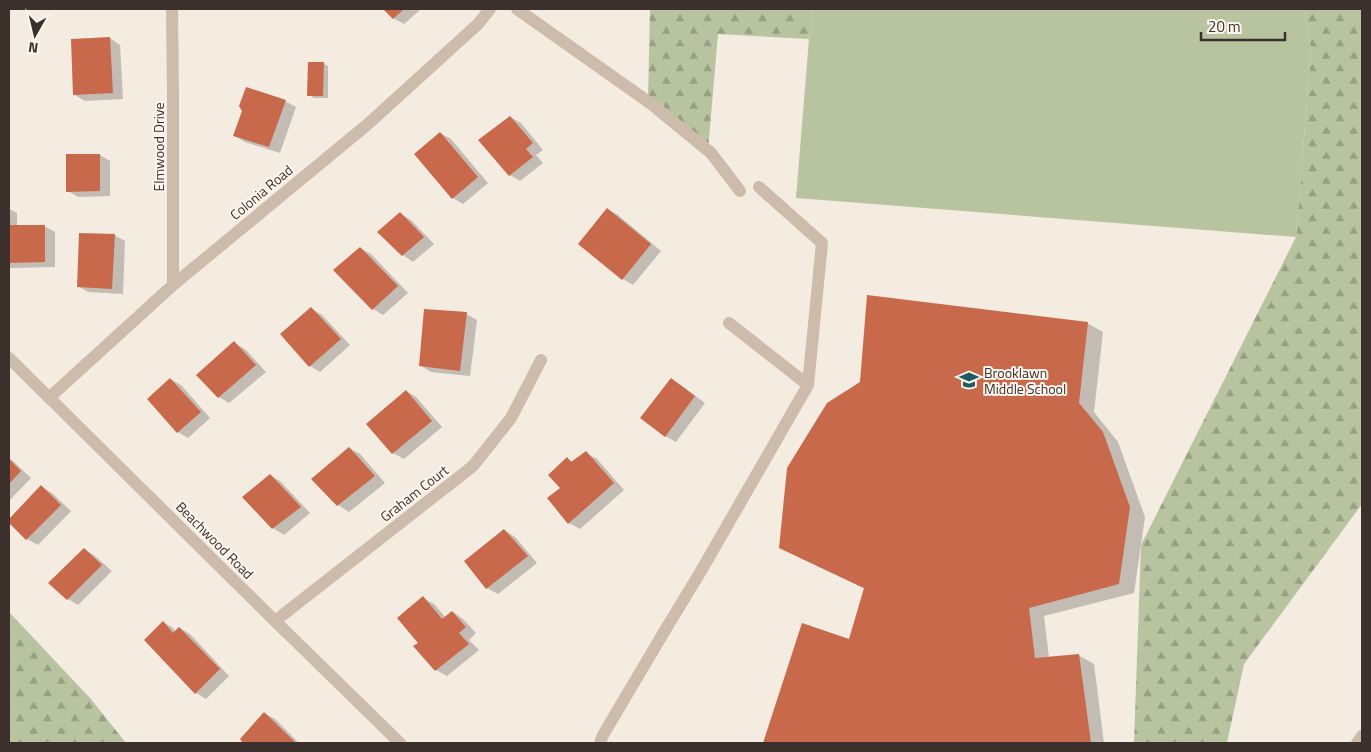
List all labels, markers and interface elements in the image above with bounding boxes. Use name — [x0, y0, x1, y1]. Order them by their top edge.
north arrow — [10, 10, 60, 60]
scale bar — [1201, 10, 1285, 42]
text: 20 m — [1208, 15, 1241, 38]
text: N — [27, 37, 39, 59]
street label: Elmwood Drive — [148, 102, 169, 192]
street label: Colonia Road — [225, 159, 297, 225]
place label: Brooklawn Middle School — [984, 362, 1066, 399]
school or university icon: Brooklawn Middle School — [958, 369, 980, 391]
street label: Graham Court — [375, 459, 453, 526]
street label: Beachwood Road — [171, 496, 259, 584]

